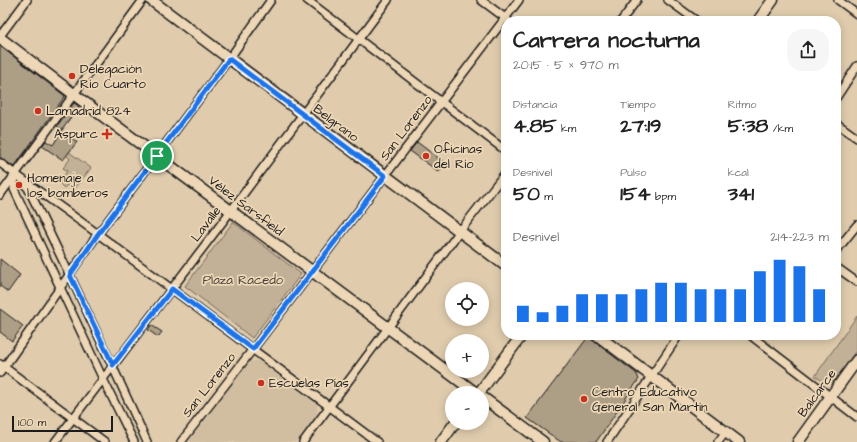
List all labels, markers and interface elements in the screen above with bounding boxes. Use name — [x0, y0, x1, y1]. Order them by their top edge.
text: Carrera nocturna — [513, 25, 700, 56]
button: share — [787, 29, 829, 71]
text: 20:15 · 5 × 970 m — [513, 56, 619, 74]
place label: Delegación Río Cuarto — [80, 60, 147, 93]
marker: Delegación Río Cuarto — [67, 71, 77, 81]
street label: San Lorenzo — [376, 91, 437, 164]
text: Distancia — [513, 97, 557, 112]
text: Tiempo — [620, 97, 656, 112]
text: Ritmo — [728, 97, 756, 112]
street label: Belgrano — [309, 100, 363, 147]
place label: Lamadrid 824 — [46, 102, 131, 120]
marker: Lamadrid 824 — [33, 106, 43, 116]
text: 4.85 — [513, 112, 557, 140]
text: 27:19 — [620, 112, 661, 140]
text: 5:38 — [728, 112, 768, 140]
text: km — [557, 121, 576, 136]
text: /km — [768, 121, 793, 136]
place label: Aspurc — [54, 125, 98, 143]
marker: Aspurc — [101, 128, 113, 140]
pin — [140, 139, 174, 173]
place label: Oficinas del Río — [434, 140, 483, 173]
icon: arrive — [146, 145, 168, 167]
marker: Oficinas del Río — [421, 151, 431, 161]
text: Desnivel — [513, 165, 552, 180]
text: Pulso — [620, 165, 646, 180]
text: kcal — [728, 165, 749, 180]
place label: Homenaje a los bomberos — [27, 169, 109, 202]
street label: Vélez Sarsfield — [205, 172, 288, 240]
marker: Homenaje a los bomberos — [14, 180, 24, 190]
text: 50 — [513, 180, 540, 208]
text: 154 — [620, 180, 651, 208]
text: 341 — [728, 180, 754, 208]
text: m — [540, 189, 553, 204]
text: bpm — [651, 189, 676, 204]
street label: Lavalle — [187, 203, 225, 245]
text: Desnivel — [513, 228, 559, 246]
text: 214–223 m — [770, 228, 829, 246]
park label: Plaza Racedo — [203, 271, 284, 289]
map controls — [445, 282, 489, 430]
button: locate — [445, 282, 489, 326]
button: + — [445, 334, 489, 378]
street label: San Lorenzo — [178, 348, 240, 421]
street label: Balcarce — [793, 365, 841, 421]
place label: Escuelas Pías — [269, 374, 349, 392]
marker: Escuelas Pías — [256, 378, 266, 388]
place label: Centro Educativo General San Martín — [592, 383, 708, 416]
button: − — [445, 386, 489, 430]
marker: Centro Educativo General San Martín — [579, 394, 589, 404]
scale bar — [12, 414, 113, 433]
text: 100 m — [18, 415, 46, 430]

